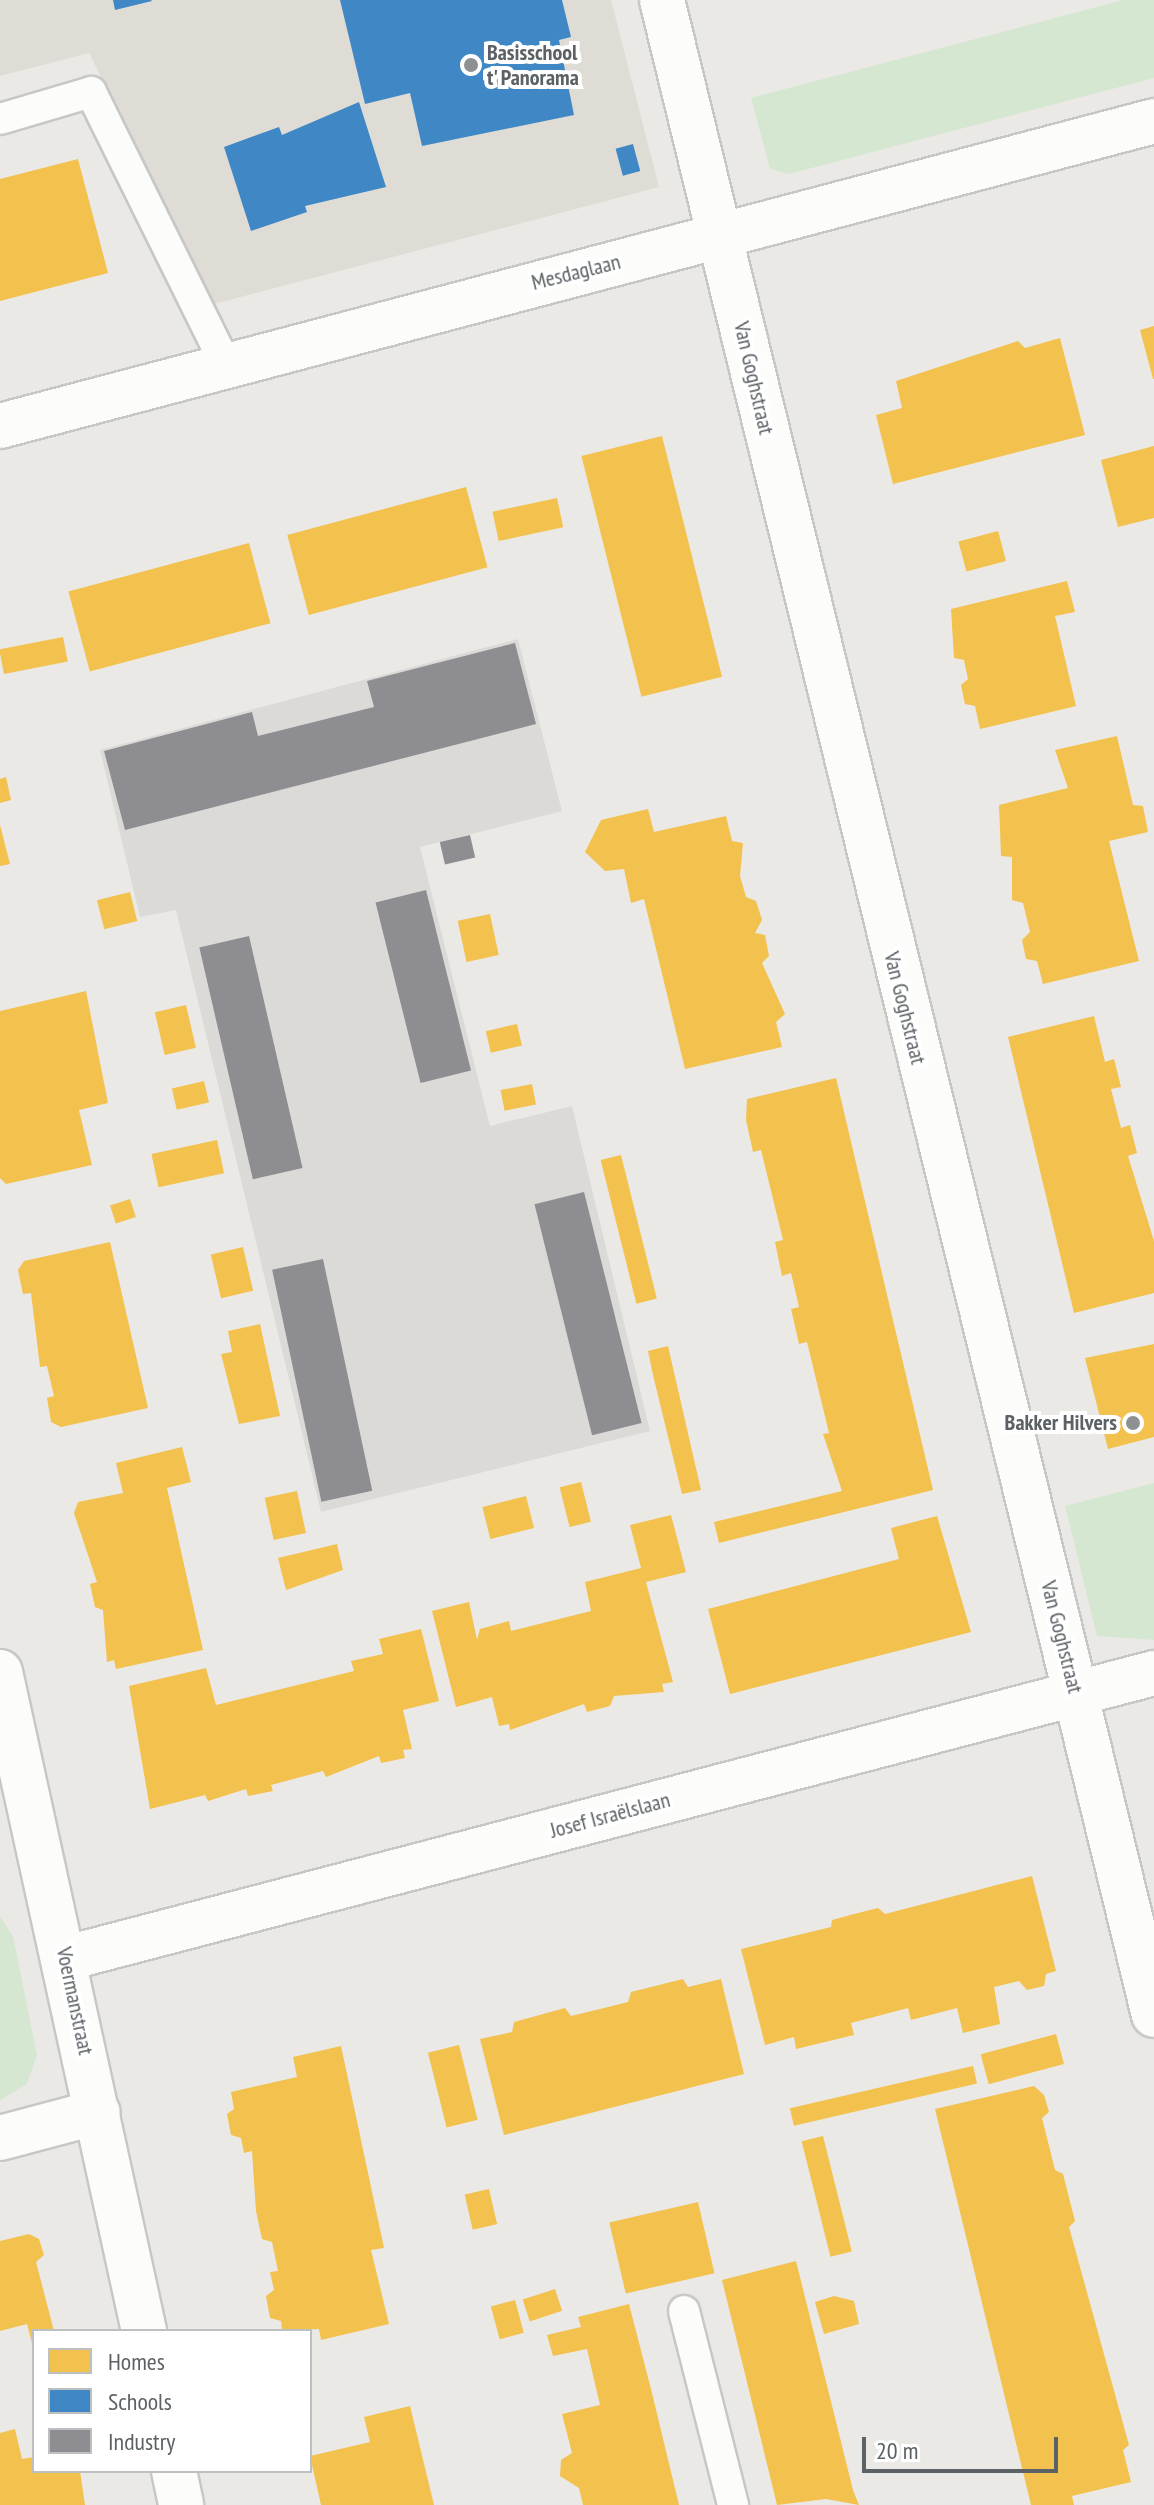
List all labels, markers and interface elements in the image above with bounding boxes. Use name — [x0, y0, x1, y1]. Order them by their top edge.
place label: Basisschool t' Panorama — [487, 39, 580, 90]
marker: Basisschool t' Panorama — [462, 56, 480, 74]
street label: Mesdaglaan — [529, 248, 623, 296]
street label: Van Goghstraat — [728, 319, 780, 437]
street label: Van Goghstraat — [878, 949, 932, 1067]
place label: Bakker Hilvers — [1005, 1410, 1117, 1436]
marker: Bakker Hilvers — [1124, 1414, 1142, 1432]
street label: Van Goghstraat — [1035, 1578, 1089, 1696]
street label: Josef Israëlslaan — [547, 1786, 673, 1844]
street label: Voermanstraat — [51, 1945, 99, 2057]
legend — [32, 2329, 312, 2473]
text: Homes — [108, 2346, 165, 2377]
text: Schools — [108, 2386, 172, 2417]
scale bar — [866, 2421, 1062, 2471]
text: Industry — [108, 2426, 175, 2457]
text: 20 m — [876, 2435, 918, 2466]

